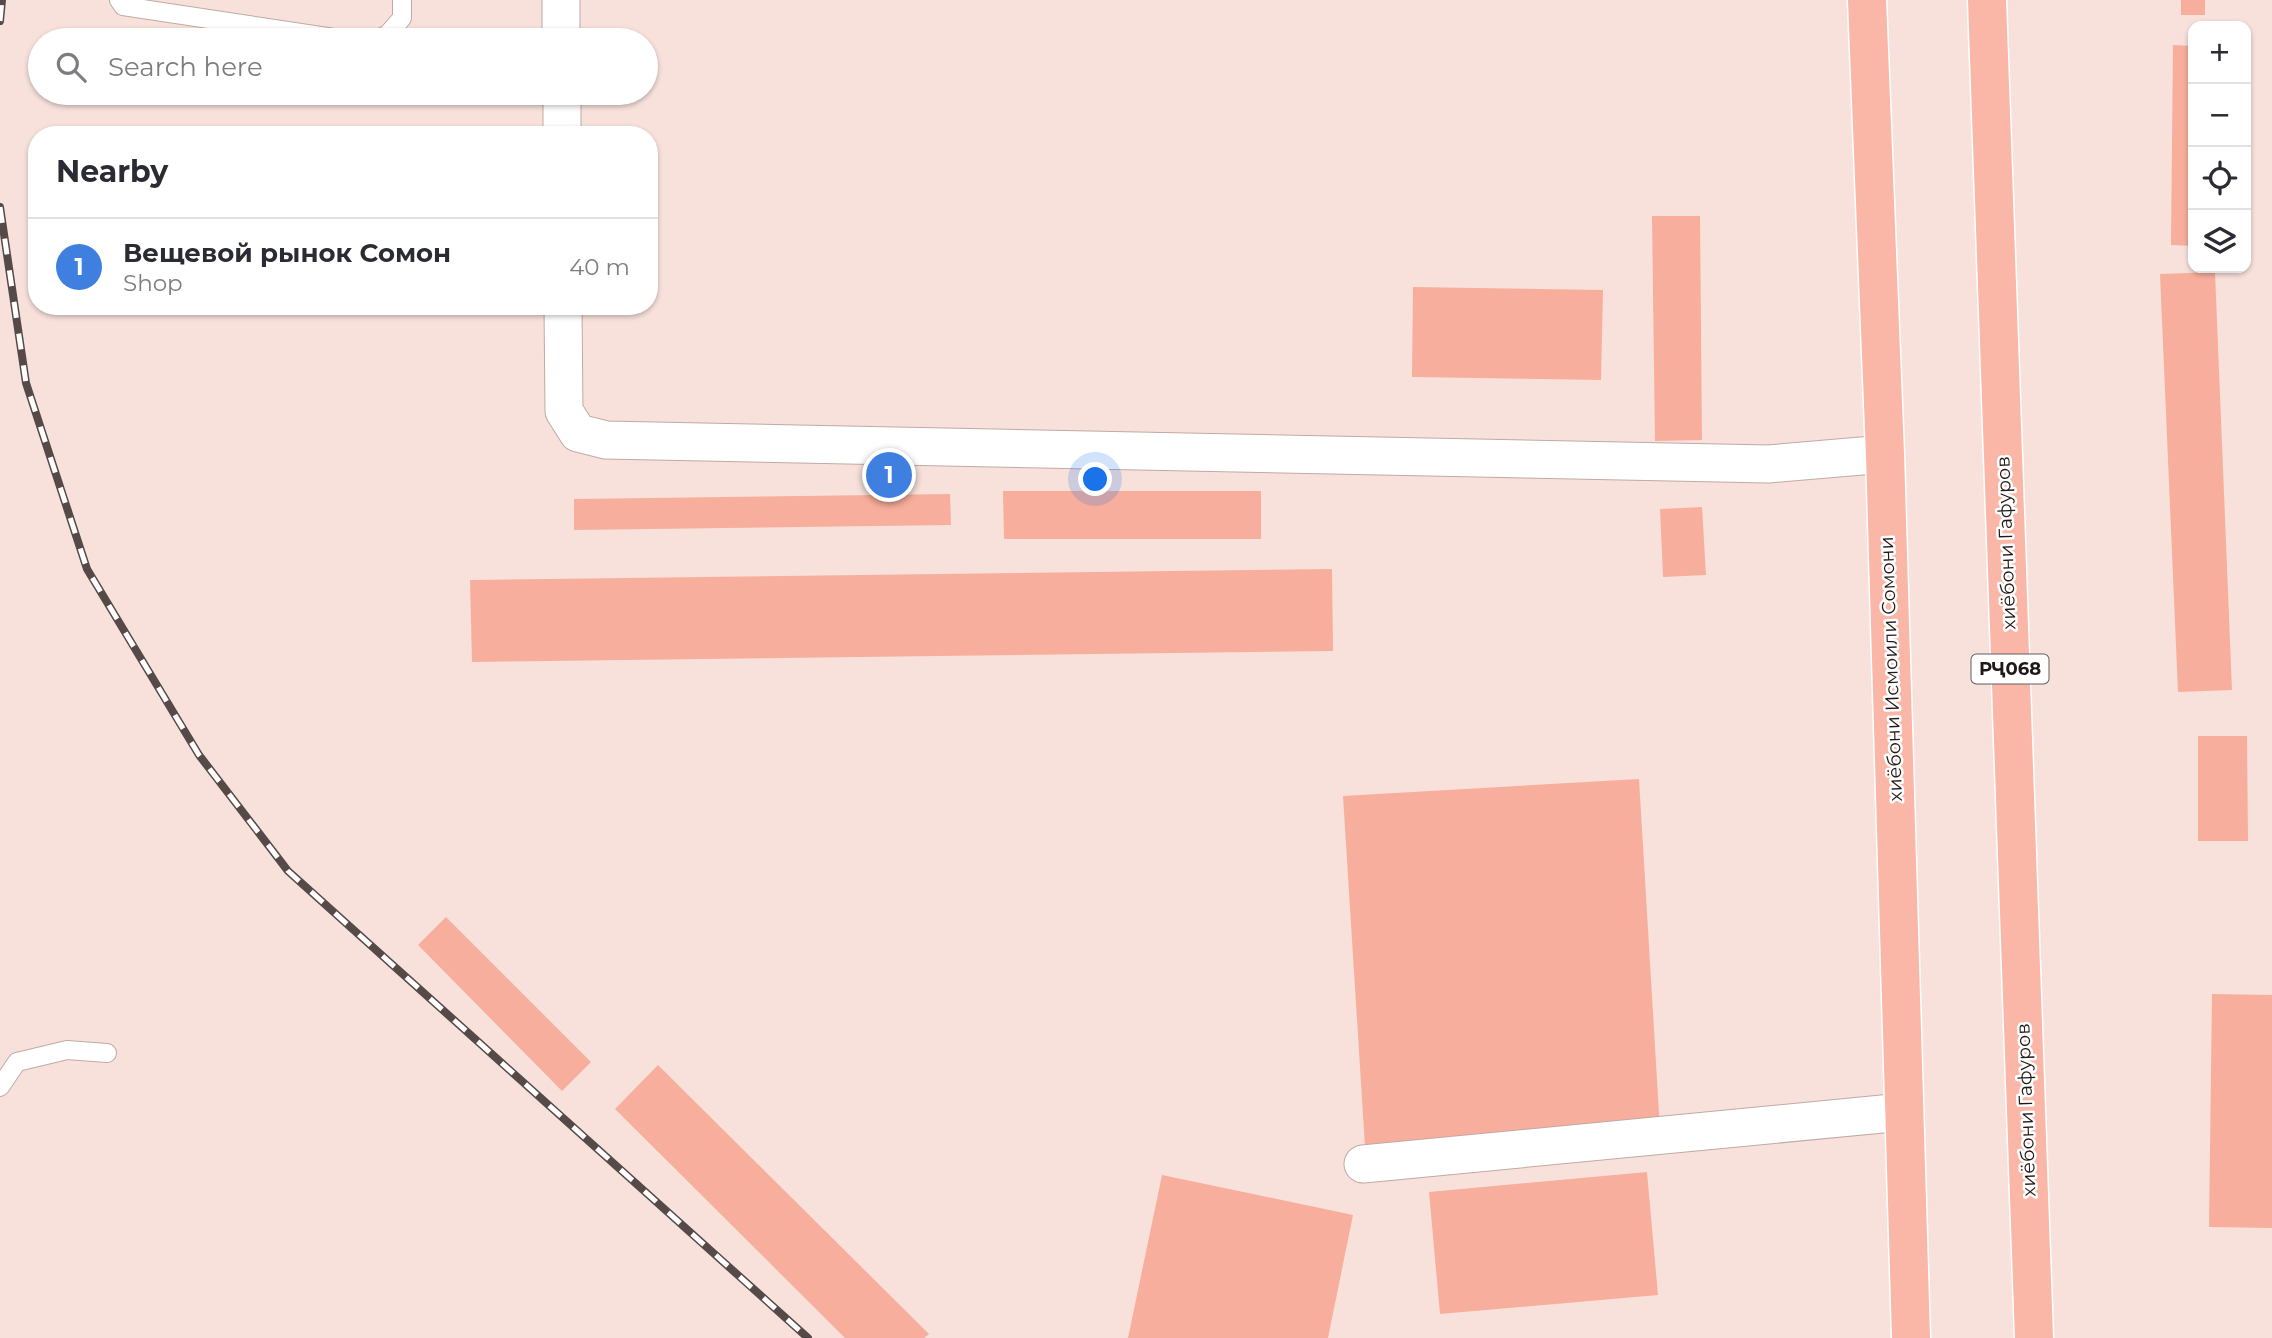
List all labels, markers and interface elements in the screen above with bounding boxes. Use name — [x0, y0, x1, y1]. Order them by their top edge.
map controls — [2188, 21, 2251, 273]
button: + — [2188, 21, 2251, 84]
search box — [28, 28, 658, 105]
icon: search — [52, 48, 90, 86]
text: Search here — [108, 51, 263, 83]
button: − — [2188, 84, 2251, 147]
button: locate — [2188, 147, 2251, 210]
text: Nearby — [56, 153, 168, 190]
button: layers — [2188, 210, 2251, 273]
text: Вещевой рынок Сомон — [123, 237, 451, 269]
text: 1 — [74, 253, 84, 281]
text: 40 m — [569, 253, 630, 281]
text: Shop — [123, 269, 183, 297]
pin: 1 — [866, 449, 912, 501]
street label: хиёбони Гафуров — [1991, 456, 2021, 630]
your location — [1078, 462, 1112, 496]
street label: хиёбони Исмоили Сомони — [1875, 536, 1907, 802]
road number: РҶ068 — [1972, 654, 2048, 684]
street label: хиёбони Гафуров — [2011, 1023, 2041, 1197]

